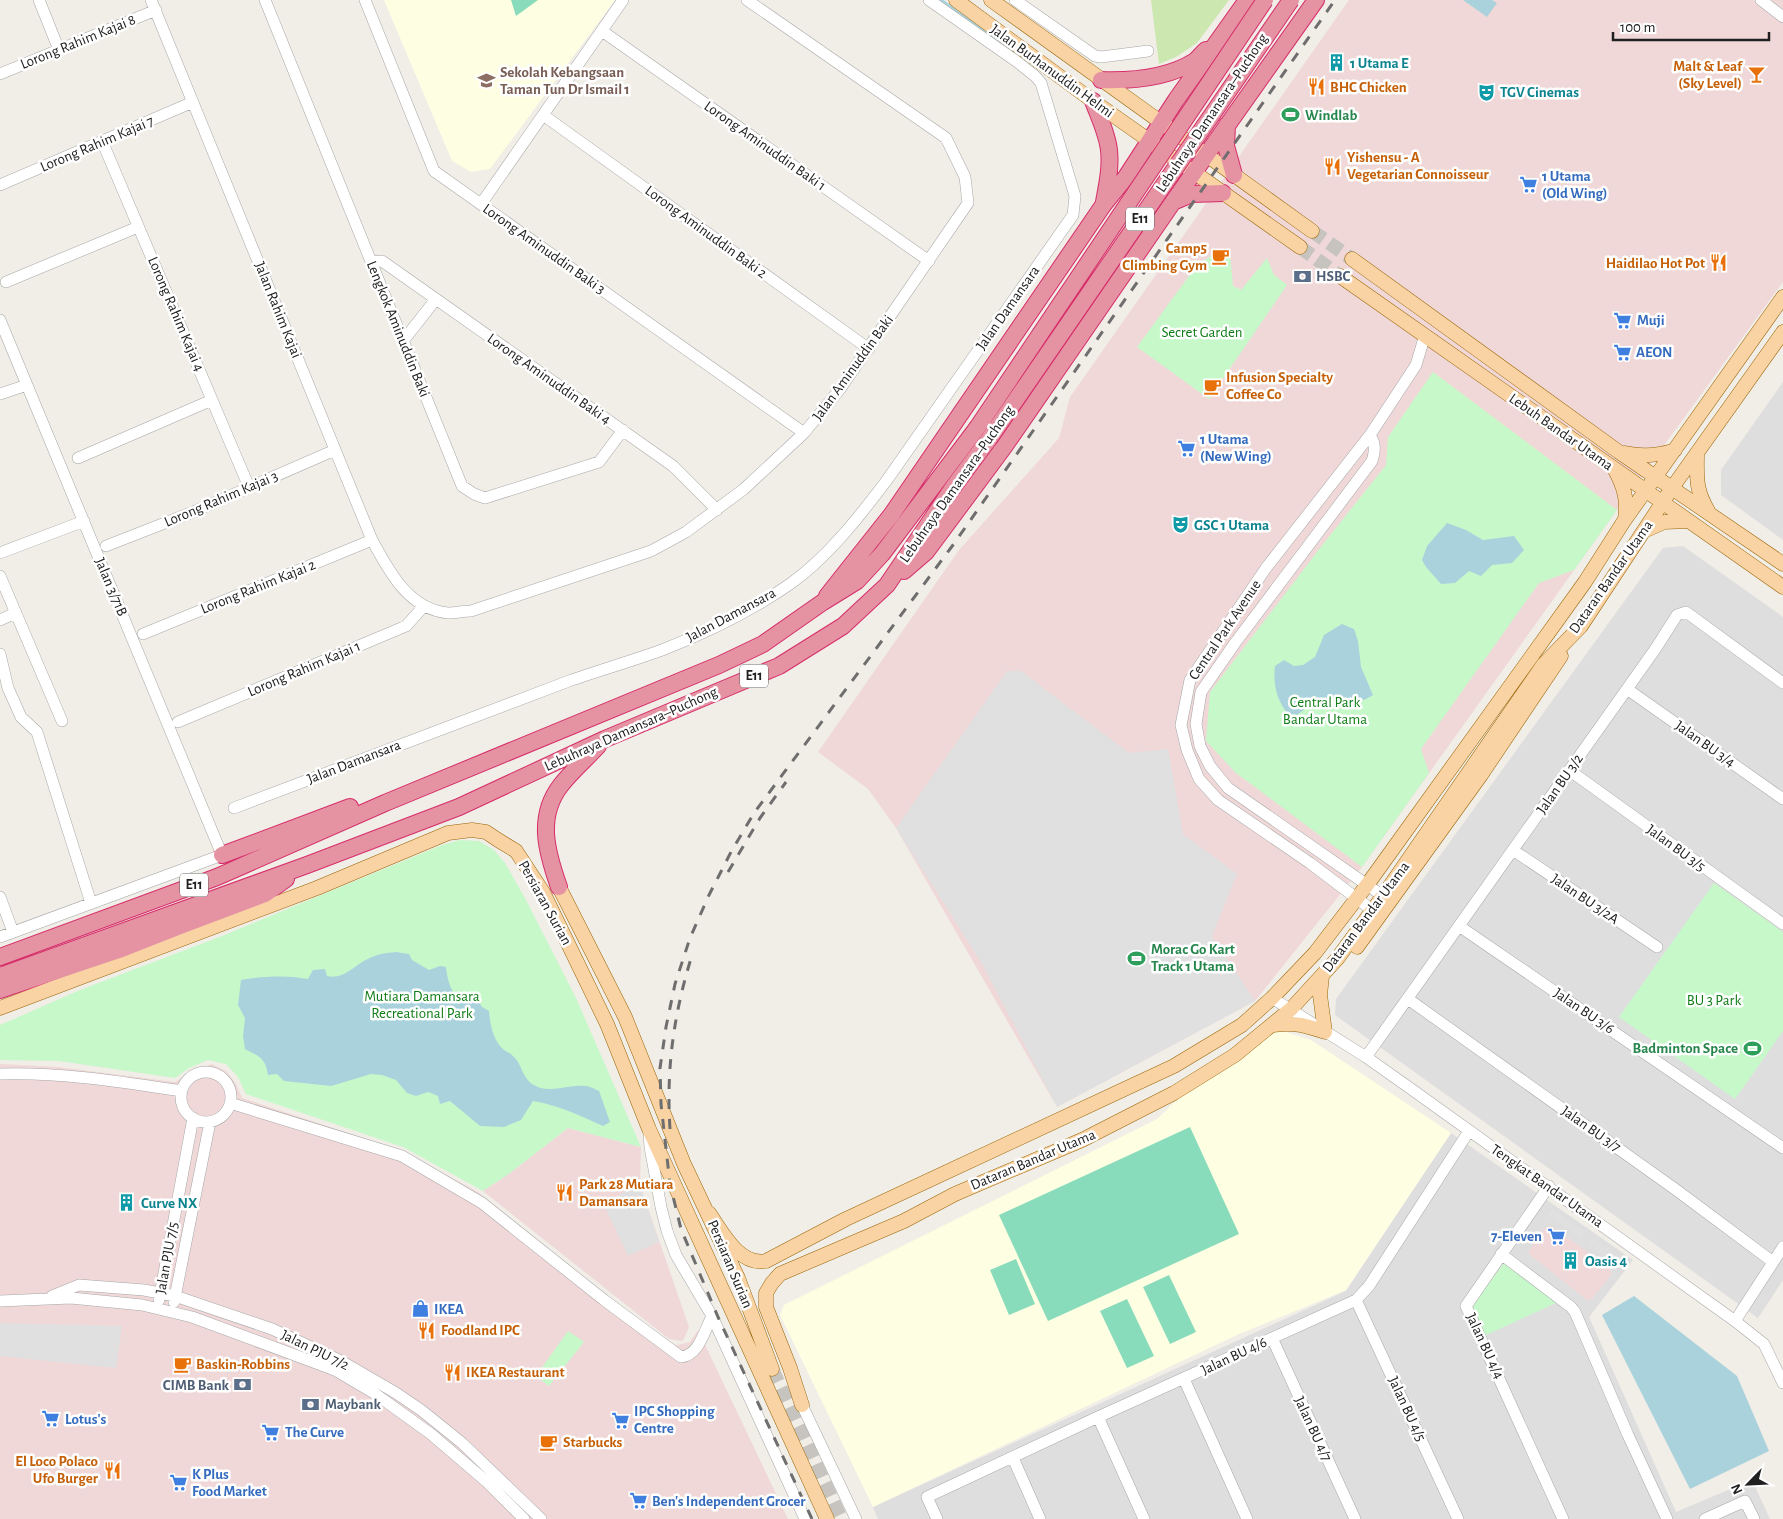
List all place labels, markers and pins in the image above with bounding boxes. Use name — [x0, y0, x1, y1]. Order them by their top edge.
building icon: 1 Utama E — [1326, 53, 1346, 73]
place label: 1 Utama E — [1350, 56, 1409, 71]
place label: Malt & Leaf (Sky Level) — [1673, 59, 1743, 91]
place label: Sekolah Kebangsaan Taman Tun Dr Ismail 1 — [500, 65, 630, 97]
bar icon: Malt & Leaf (Sky Level) — [1746, 65, 1766, 85]
school or university icon: Sekolah Kebangsaan Taman Tun Dr Ismail 1 — [476, 71, 496, 91]
restaurant icon: BHC Chicken — [1306, 77, 1326, 97]
place label: BHC Chicken — [1330, 80, 1407, 95]
theatre icon: TGV Cinemas — [1476, 82, 1496, 102]
place label: TGV Cinemas — [1500, 85, 1579, 100]
sports icon: Windlab — [1281, 105, 1301, 125]
place label: Windlab — [1305, 108, 1357, 123]
place label: Yishensu - A Vegetarian Connoisseur — [1347, 150, 1489, 182]
restaurant icon: Yishensu - A Vegetarian Connoisseur — [1323, 156, 1343, 176]
place label: 1 Utama (Old Wing) — [1542, 169, 1608, 201]
supermarket icon: 1 Utama (Old Wing) — [1518, 175, 1538, 195]
place label: Camp5 Climbing Gym — [1122, 241, 1207, 273]
cafe icon: Camp5 Climbing Gym — [1211, 247, 1231, 267]
restaurant icon: Haidilao Hot Pot — [1709, 253, 1729, 273]
place label: Haidilao Hot Pot — [1606, 256, 1705, 271]
bank icon: HSBC — [1292, 266, 1312, 286]
place label: HSBC — [1316, 269, 1351, 284]
supermarket icon: Muji — [1613, 310, 1633, 330]
place label: Muji — [1637, 313, 1665, 328]
supermarket icon: AEON — [1612, 342, 1632, 362]
place label: AEON — [1636, 345, 1672, 360]
place label: Infusion Specialty Coffee Co — [1226, 370, 1333, 402]
cafe icon: Infusion Specialty Coffee Co — [1202, 376, 1222, 396]
place label: 1 Utama (New Wing) — [1200, 432, 1272, 464]
supermarket icon: 1 Utama (New Wing) — [1176, 438, 1196, 458]
theatre icon: GSC 1 Utama — [1170, 515, 1190, 535]
place label: GSC 1 Utama — [1194, 518, 1269, 533]
place label: Morac Go Kart Track 1 Utama — [1151, 942, 1235, 974]
sports icon: Morac Go Kart Track 1 Utama — [1127, 948, 1147, 968]
sports icon: Badminton Space — [1742, 1038, 1762, 1058]
place label: Badminton Space — [1632, 1041, 1738, 1056]
place label: Park 28 Mutiara Damansara — [579, 1177, 674, 1209]
restaurant icon: Park 28 Mutiara Damansara — [555, 1183, 575, 1203]
building icon: Curve NX — [117, 1193, 137, 1213]
place label: Curve NX — [141, 1196, 198, 1211]
supermarket icon: 7-Eleven — [1546, 1226, 1566, 1246]
place label: 7-Eleven — [1491, 1229, 1542, 1244]
building icon: Oasis 4 — [1561, 1251, 1581, 1271]
place label: Oasis 4 — [1585, 1254, 1628, 1269]
shop icon: IKEA — [410, 1299, 430, 1319]
place label: IKEA — [434, 1302, 464, 1317]
restaurant icon: Foodland IPC — [417, 1320, 437, 1340]
place label: Foodland IPC — [441, 1323, 520, 1338]
cafe icon: Baskin-Robbins — [172, 1354, 192, 1374]
place label: Baskin-Robbins — [196, 1357, 290, 1372]
restaurant icon: IKEA Restaurant — [442, 1362, 462, 1382]
place label: IKEA Restaurant — [466, 1365, 565, 1380]
bank icon: CIMB Bank — [233, 1375, 253, 1395]
place label: CIMB Bank — [163, 1378, 230, 1393]
bank icon: Maybank — [301, 1394, 321, 1414]
place label: Maybank — [325, 1397, 382, 1412]
place label: IPC Shopping Centre — [634, 1404, 715, 1436]
supermarket icon: Lotus's — [41, 1409, 61, 1429]
supermarket icon: IPC Shopping Centre — [610, 1410, 630, 1430]
place label: Lotus's — [65, 1412, 106, 1427]
supermarket icon: The Curve — [261, 1422, 281, 1442]
place label: The Curve — [285, 1425, 344, 1440]
cafe icon: Starbucks — [539, 1432, 559, 1452]
place label: Starbucks — [563, 1435, 623, 1450]
place label: El Loco Polaco Ufo Burger — [15, 1454, 99, 1486]
restaurant icon: El Loco Polaco Ufo Burger — [102, 1460, 122, 1480]
place label: K Plus Food Market — [192, 1467, 267, 1499]
supermarket icon: K Plus Food Market — [168, 1473, 188, 1493]
supermarket icon: Ben's Independent Grocer — [628, 1491, 648, 1511]
place label: Ben's Independent Grocer — [652, 1494, 806, 1509]

